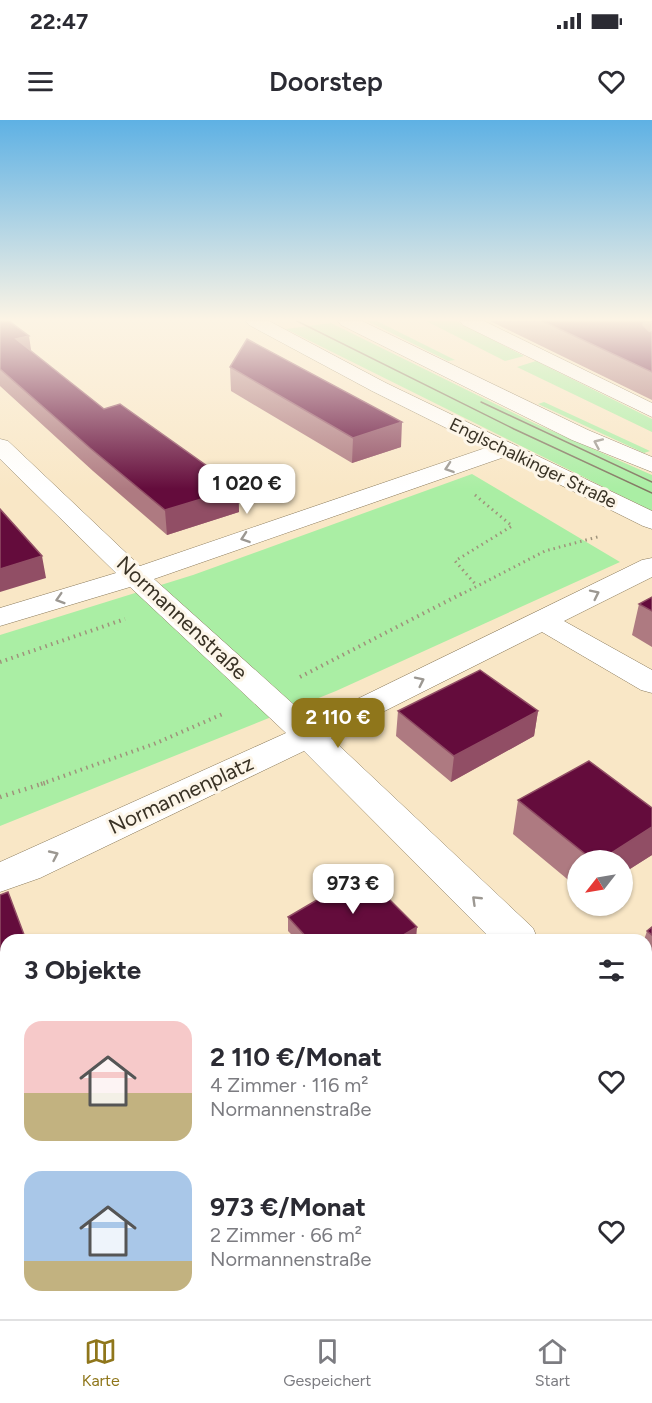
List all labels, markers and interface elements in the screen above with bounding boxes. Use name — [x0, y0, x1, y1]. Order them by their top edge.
text: 22:47 — [30, 8, 88, 35]
icon: menu — [24, 65, 57, 98]
text: Doorstep — [269, 65, 383, 98]
icon: heart — [595, 65, 628, 98]
street label: Englschalkinger Straße — [446, 413, 620, 513]
one-way arrow — [593, 438, 604, 450]
one-way arrow — [444, 460, 455, 473]
pin: 1 020 € — [192, 464, 302, 515]
text: 1 020 € — [212, 471, 282, 495]
one-way arrow — [240, 531, 251, 544]
street label: Normannenstraße — [112, 551, 253, 685]
one-way arrow — [588, 590, 599, 602]
one-way arrow — [55, 592, 66, 604]
one-way arrow — [413, 676, 424, 688]
pin: 2 110 € — [283, 698, 393, 749]
text: 2 110 € — [306, 705, 370, 729]
street label: Normannenplatz — [104, 750, 257, 839]
one-way arrow — [47, 850, 58, 862]
north arrow — [567, 850, 633, 916]
map controls — [567, 850, 633, 916]
pin: 973 € — [311, 864, 395, 915]
text: 973 € — [327, 871, 379, 895]
one-way arrow — [473, 896, 484, 907]
text: 3 Objekte — [24, 954, 141, 986]
icon: filters — [595, 954, 628, 987]
text: 2 110 €/Monat — [210, 1041, 382, 1073]
icon: home — [72, 1045, 144, 1117]
icon: heart — [595, 1065, 628, 1098]
text: 4 Zimmer · 116 m² — [210, 1073, 369, 1097]
text: Normannenstraße — [210, 1097, 372, 1121]
text: 973 €/Monat — [210, 1191, 366, 1223]
icon: home — [72, 1195, 144, 1267]
icon: heart — [595, 1215, 628, 1248]
text: 2 Zimmer · 66 m² — [210, 1223, 362, 1247]
text: Normannenstraße — [210, 1247, 372, 1271]
tab: Karte — [82, 1335, 120, 1390]
tab: Gespeichert — [283, 1335, 371, 1390]
tab: Start — [535, 1335, 570, 1390]

